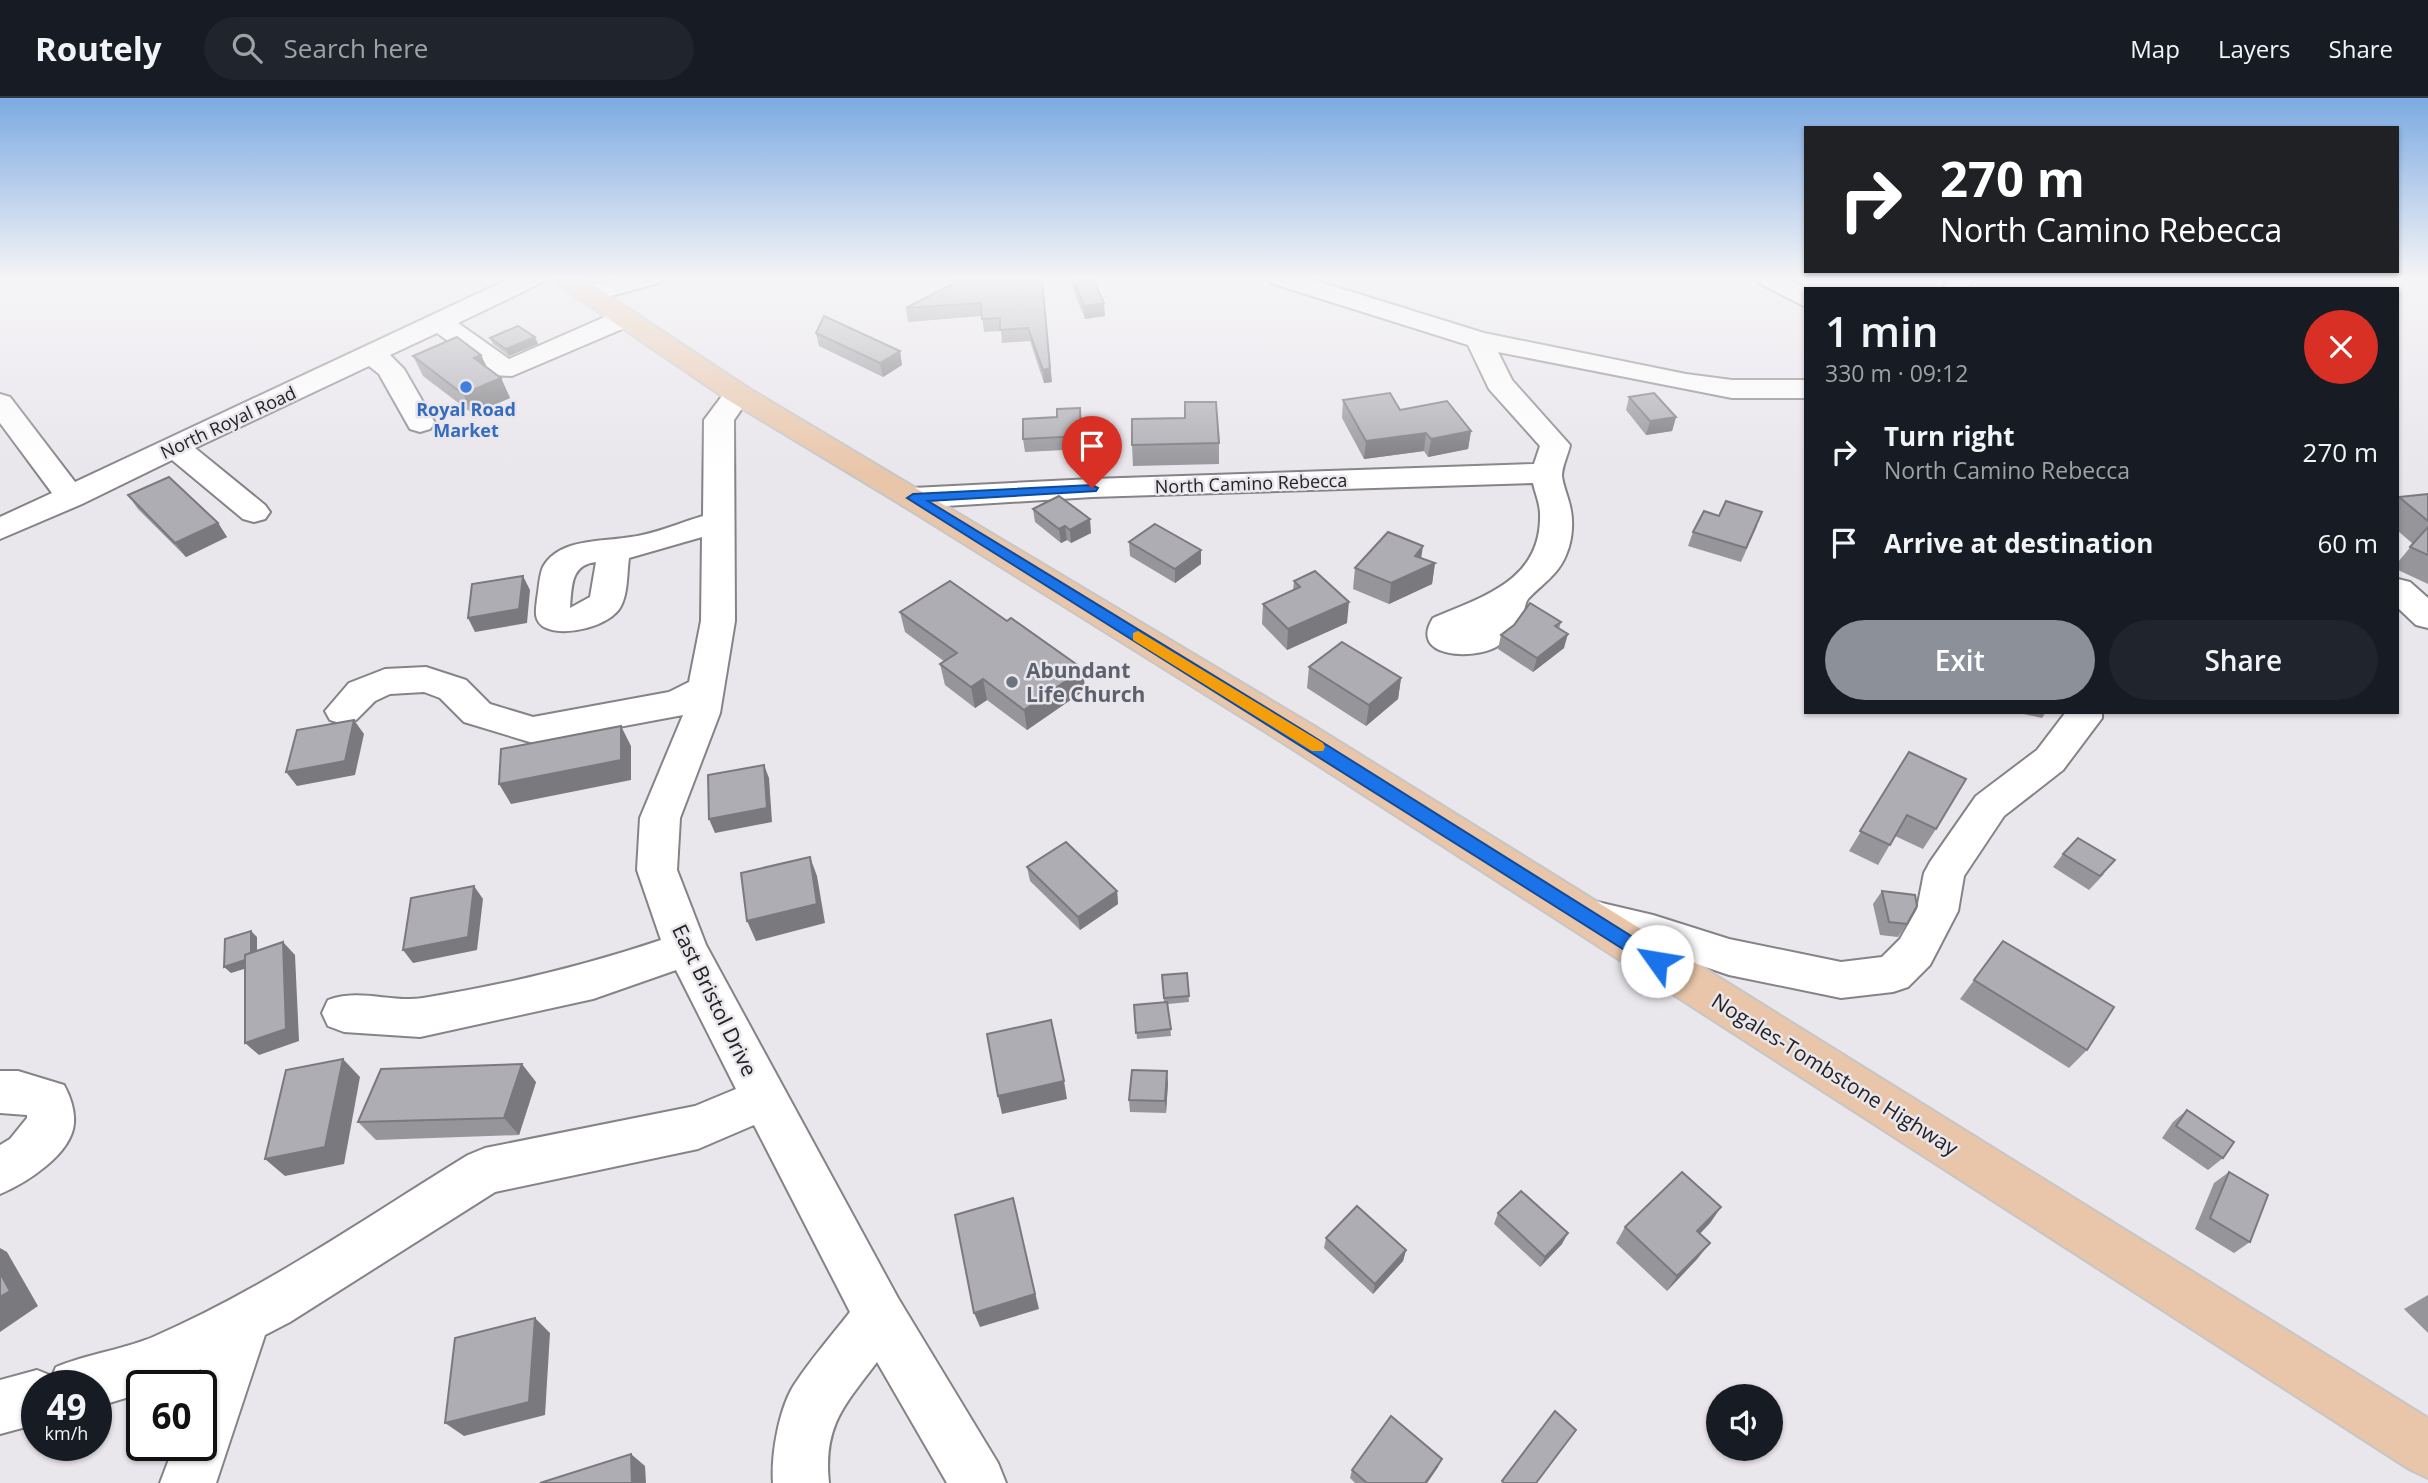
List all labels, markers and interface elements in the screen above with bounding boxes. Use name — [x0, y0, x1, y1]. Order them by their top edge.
search box — [204, 17, 694, 80]
text: Routely — [35, 26, 162, 71]
icon: search — [228, 29, 266, 67]
text: Search here — [284, 30, 428, 66]
text: Map — [2130, 32, 2180, 65]
text: Layers — [2218, 32, 2291, 65]
text: Share — [2329, 32, 2393, 65]
text: 270 m — [1940, 145, 2085, 211]
icon: right — [1825, 154, 1916, 245]
text: North Camino Rebecca — [1940, 208, 2282, 251]
text: 1 min — [1825, 302, 1938, 359]
button: close — [2304, 310, 2378, 384]
text: 330 m · 09:12 — [1825, 357, 1968, 389]
marker: Royal Road Market — [458, 379, 474, 395]
street label: North Royal Road — [156, 380, 300, 464]
place label: Royal Road Market — [416, 397, 516, 442]
pin — [1062, 416, 1122, 488]
text: Turn right — [1884, 418, 2015, 454]
icon: arrive — [1073, 427, 1111, 465]
icon: right — [1825, 433, 1863, 471]
text: 270 m — [2303, 434, 2378, 470]
text: North Camino Rebecca — [1884, 454, 2130, 486]
street label: North Camino Rebecca — [1154, 468, 1348, 498]
icon: arrive — [1825, 524, 1863, 562]
text: Arrive at destination — [1884, 525, 2153, 561]
text: 60 m — [2317, 525, 2378, 561]
button: Exit — [1825, 620, 2095, 700]
button: Share — [2109, 620, 2378, 700]
place label: Abundant Life Church — [1026, 656, 1145, 708]
marker: Abundant Life Church — [1004, 674, 1020, 690]
street label: East Bristol Drive — [666, 919, 764, 1081]
position arrow — [1620, 924, 1694, 998]
street label: Nogales-Tombstone Highway — [1706, 986, 1964, 1162]
speed limit sign: 60 — [126, 1370, 217, 1461]
text: 49 — [46, 1383, 87, 1430]
map controls — [1706, 1384, 1783, 1461]
button: sound — [1706, 1384, 1783, 1461]
text: km/h — [45, 1421, 88, 1445]

